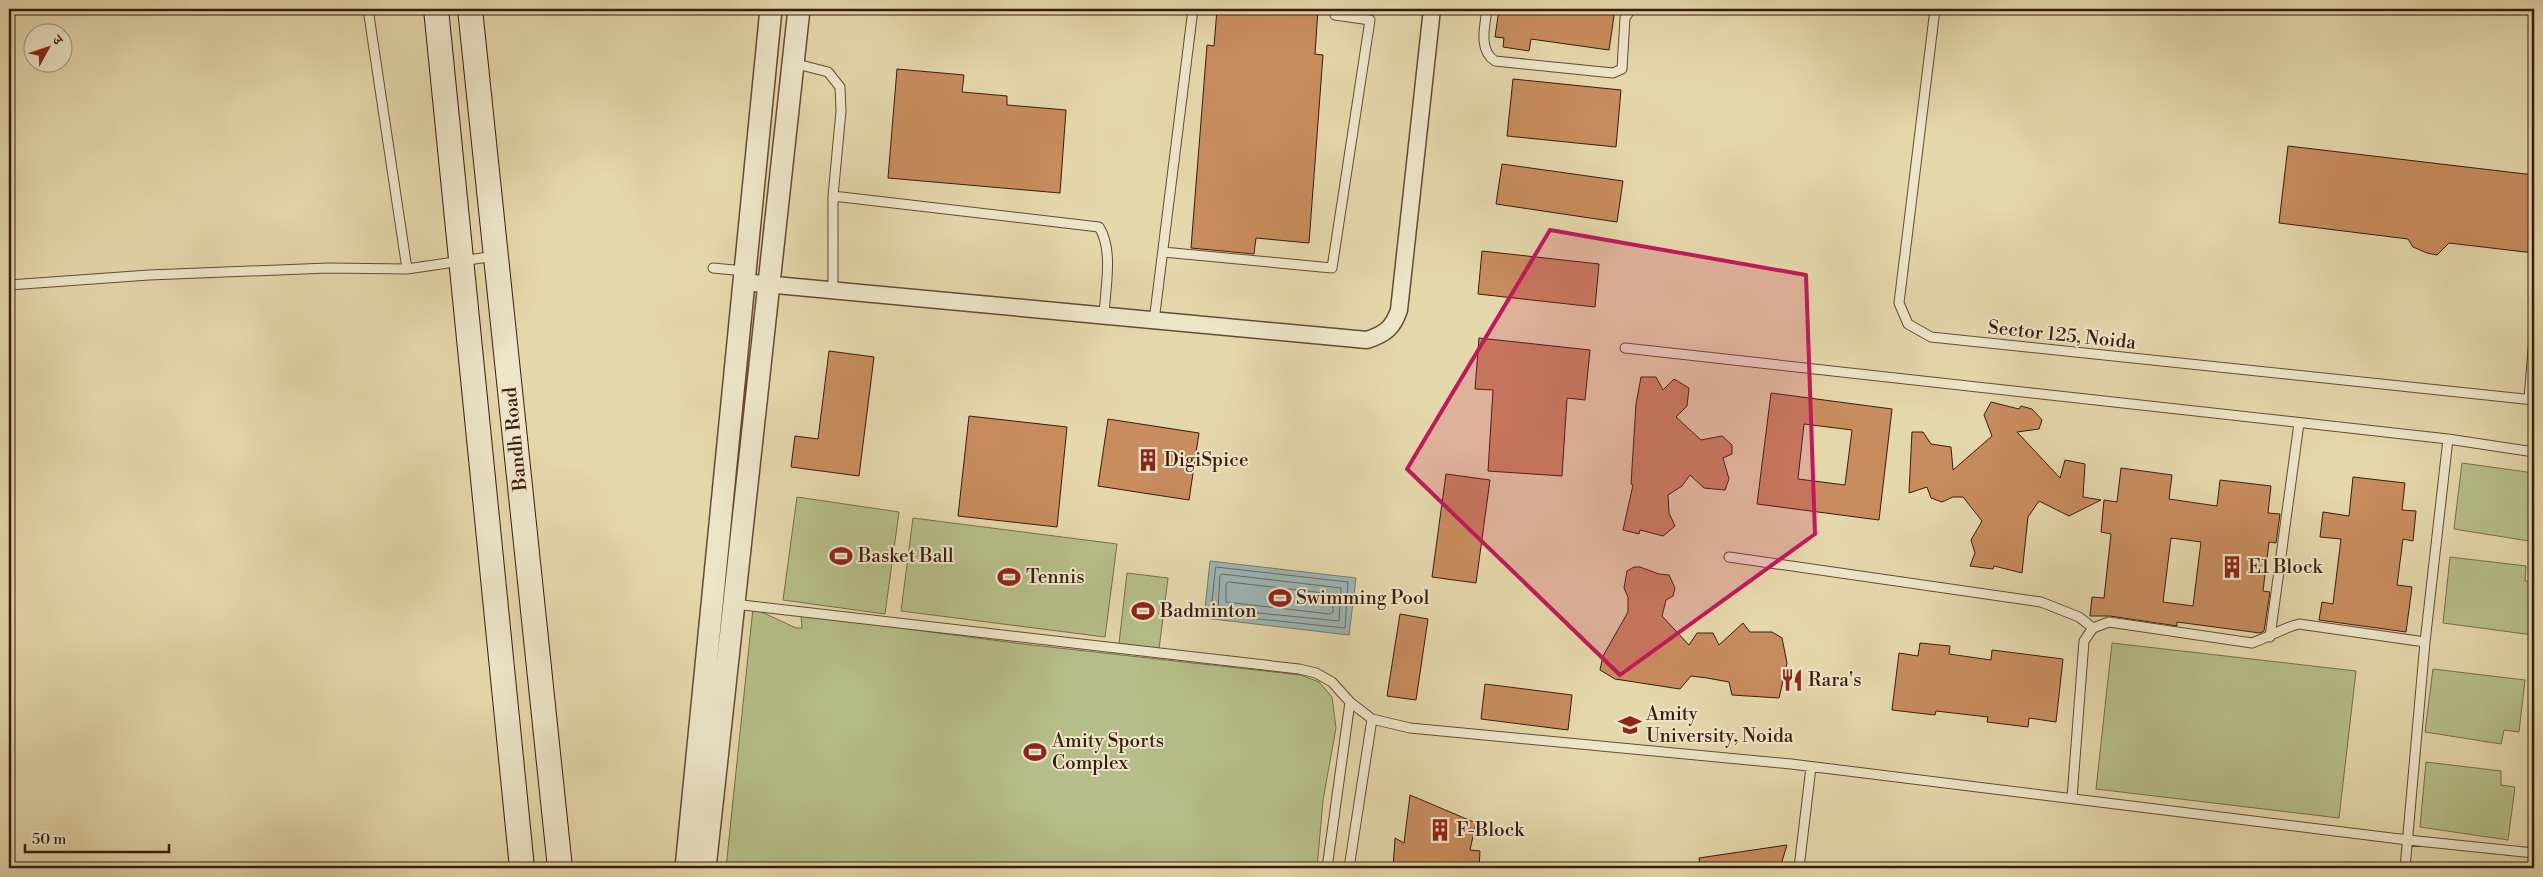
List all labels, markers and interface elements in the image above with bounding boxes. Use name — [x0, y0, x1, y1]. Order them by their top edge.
north arrow — [22, 22, 72, 72]
text: उ — [47, 31, 67, 49]
street label: Sector 125, Noida — [1987, 315, 2138, 355]
street label: Bandh Road — [498, 386, 532, 493]
building icon: DigiSpice — [1135, 447, 1161, 473]
place label: DigiSpice — [1164, 448, 1249, 472]
sports icon: Basket Ball — [828, 543, 854, 569]
place label: Basket Ball — [857, 544, 954, 568]
building icon: E1 Block — [2219, 554, 2245, 580]
place label: E1 Block — [2248, 555, 2323, 579]
sports icon: Tennis — [996, 564, 1022, 590]
place label: Tennis — [1026, 565, 1084, 589]
sports icon: Swimming Pool — [1267, 585, 1293, 611]
place label: Swimming Pool — [1296, 586, 1430, 610]
sports icon: Badminton — [1130, 598, 1156, 624]
place label: Badminton — [1159, 599, 1257, 623]
restaurant icon: Rara's — [1779, 667, 1805, 693]
place label: Rara's — [1808, 668, 1862, 692]
place label: Amity University, Noida — [1645, 702, 1794, 748]
school or university icon: Amity University, Noida — [1617, 712, 1643, 738]
place label: Amity Sports Complex — [1051, 729, 1164, 775]
sports icon: Amity Sports Complex — [1022, 739, 1048, 765]
building icon: F-Block — [1427, 817, 1453, 843]
place label: F-Block — [1456, 818, 1525, 842]
scale bar — [25, 822, 169, 854]
text: 50 m — [32, 830, 66, 849]

